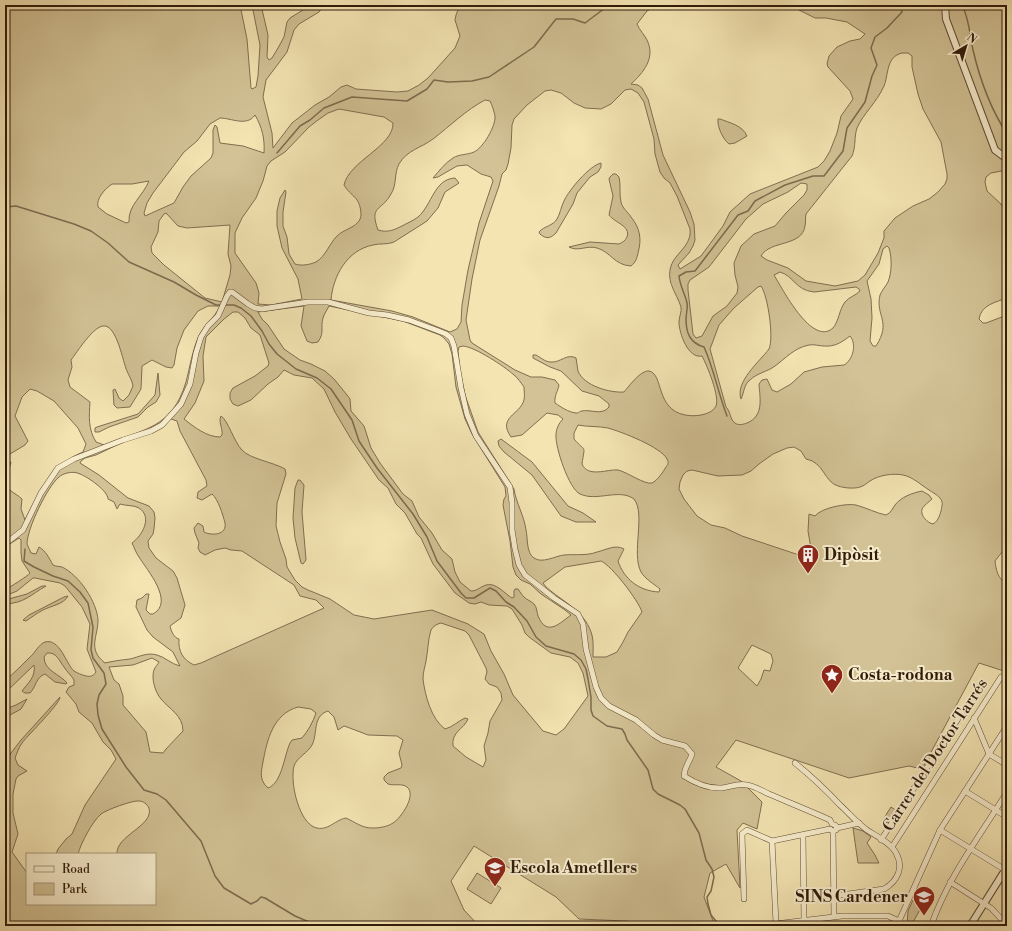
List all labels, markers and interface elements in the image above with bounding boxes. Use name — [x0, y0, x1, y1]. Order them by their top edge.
north arrow — [946, 26, 986, 66]
text: N — [964, 31, 980, 47]
building icon: Dipòsit — [795, 542, 821, 575]
place label: Dipòsit — [824, 545, 879, 565]
place icon: Costa-rodona — [819, 662, 845, 695]
place label: Costa-rodona — [848, 665, 953, 685]
street label: Carrer del Doctor Tarrés — [878, 675, 992, 835]
legend — [26, 853, 156, 905]
school or university icon: Escola Ametllers — [482, 855, 508, 888]
place label: Escola Ametllers — [510, 858, 637, 878]
text: Road — [62, 862, 90, 877]
text: Park — [62, 882, 88, 897]
school or university icon: SINS Cardener — [911, 884, 937, 917]
place label: SINS Cardener — [795, 887, 908, 907]

